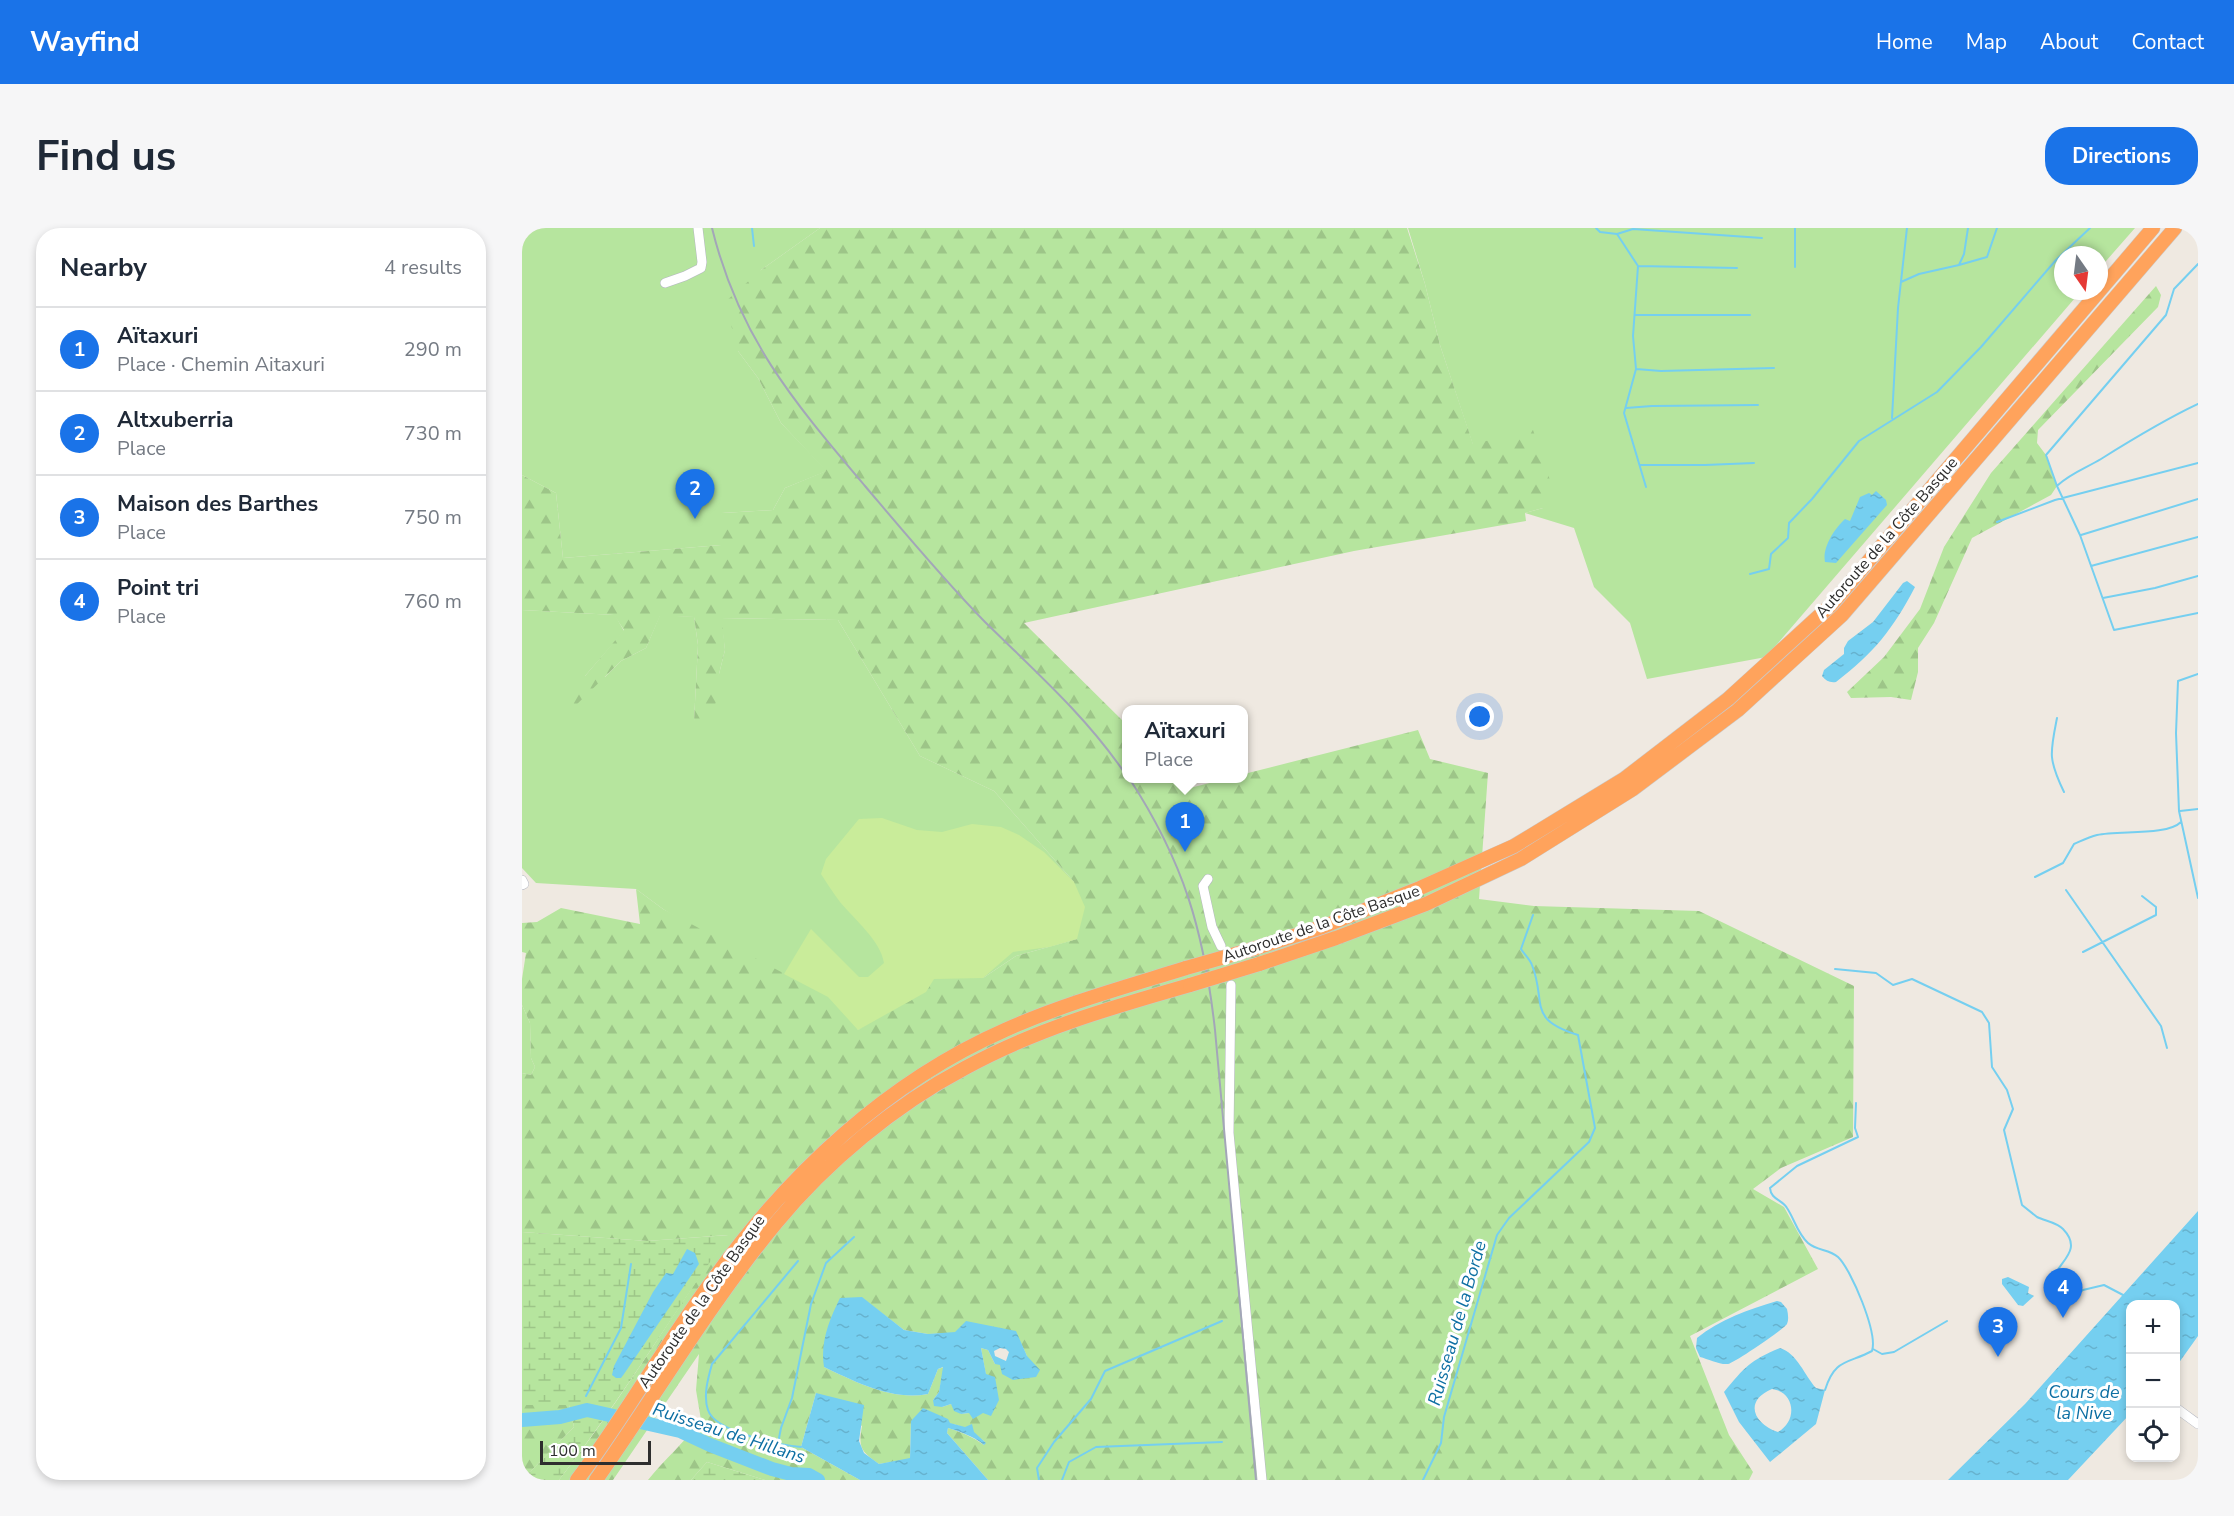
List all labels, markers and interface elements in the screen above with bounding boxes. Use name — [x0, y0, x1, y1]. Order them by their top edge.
text: Wayfind — [30, 23, 140, 61]
text: Home — [1876, 28, 1933, 56]
text: Map — [1966, 28, 2007, 56]
text: About — [2040, 28, 2098, 56]
text: Contact — [2131, 28, 2204, 56]
button: Directions — [2045, 127, 2198, 185]
text: Find us — [36, 128, 176, 185]
north arrow — [2054, 246, 2108, 300]
text: Nearby — [60, 250, 147, 285]
text: 4 results — [384, 254, 462, 281]
text: Aïtaxuri — [117, 321, 198, 351]
text: 1 — [74, 336, 86, 363]
text: 290 m — [404, 336, 462, 363]
text: Place · Chemin Aitaxuri — [117, 351, 325, 378]
text: Altxuberria — [117, 405, 234, 435]
text: 2 — [74, 420, 86, 447]
text: 730 m — [404, 420, 462, 447]
text: Place — [117, 435, 166, 462]
street label: Autoroute de la Côte Basque — [1811, 452, 1963, 623]
pin: 2 — [676, 470, 714, 519]
text: Maison des Barthes — [117, 489, 318, 519]
text: 3 — [74, 504, 86, 531]
text: 750 m — [404, 504, 462, 531]
text: Place — [117, 519, 166, 546]
text: Point tri — [117, 573, 199, 603]
text: 4 — [74, 588, 86, 615]
text: 760 m — [404, 588, 462, 615]
text: Place — [117, 603, 166, 630]
your location — [1465, 702, 1494, 731]
popup — [1122, 705, 1248, 783]
text: Aïtaxuri — [1144, 716, 1226, 746]
text: Place — [1144, 746, 1193, 773]
pin: 1 — [1166, 802, 1204, 852]
street label: Autoroute de la Côte Basque — [1220, 880, 1423, 968]
street label: Autoroute de la Côte Basque — [633, 1210, 770, 1393]
water label: Ruisseau de la Borde — [1422, 1237, 1492, 1408]
pin: 4 — [2044, 1268, 2082, 1318]
map controls — [2126, 1300, 2180, 1462]
button: + — [2126, 1300, 2180, 1354]
pin: 3 — [1978, 1308, 2018, 1357]
button: − — [2126, 1354, 2180, 1408]
water label: Cours de la Nive — [2048, 1380, 2120, 1425]
water label: Ruisseau de Hillans — [650, 1397, 808, 1469]
button: locate — [2126, 1408, 2180, 1462]
scale bar — [540, 1438, 651, 1466]
text: 100 m — [549, 1440, 596, 1462]

